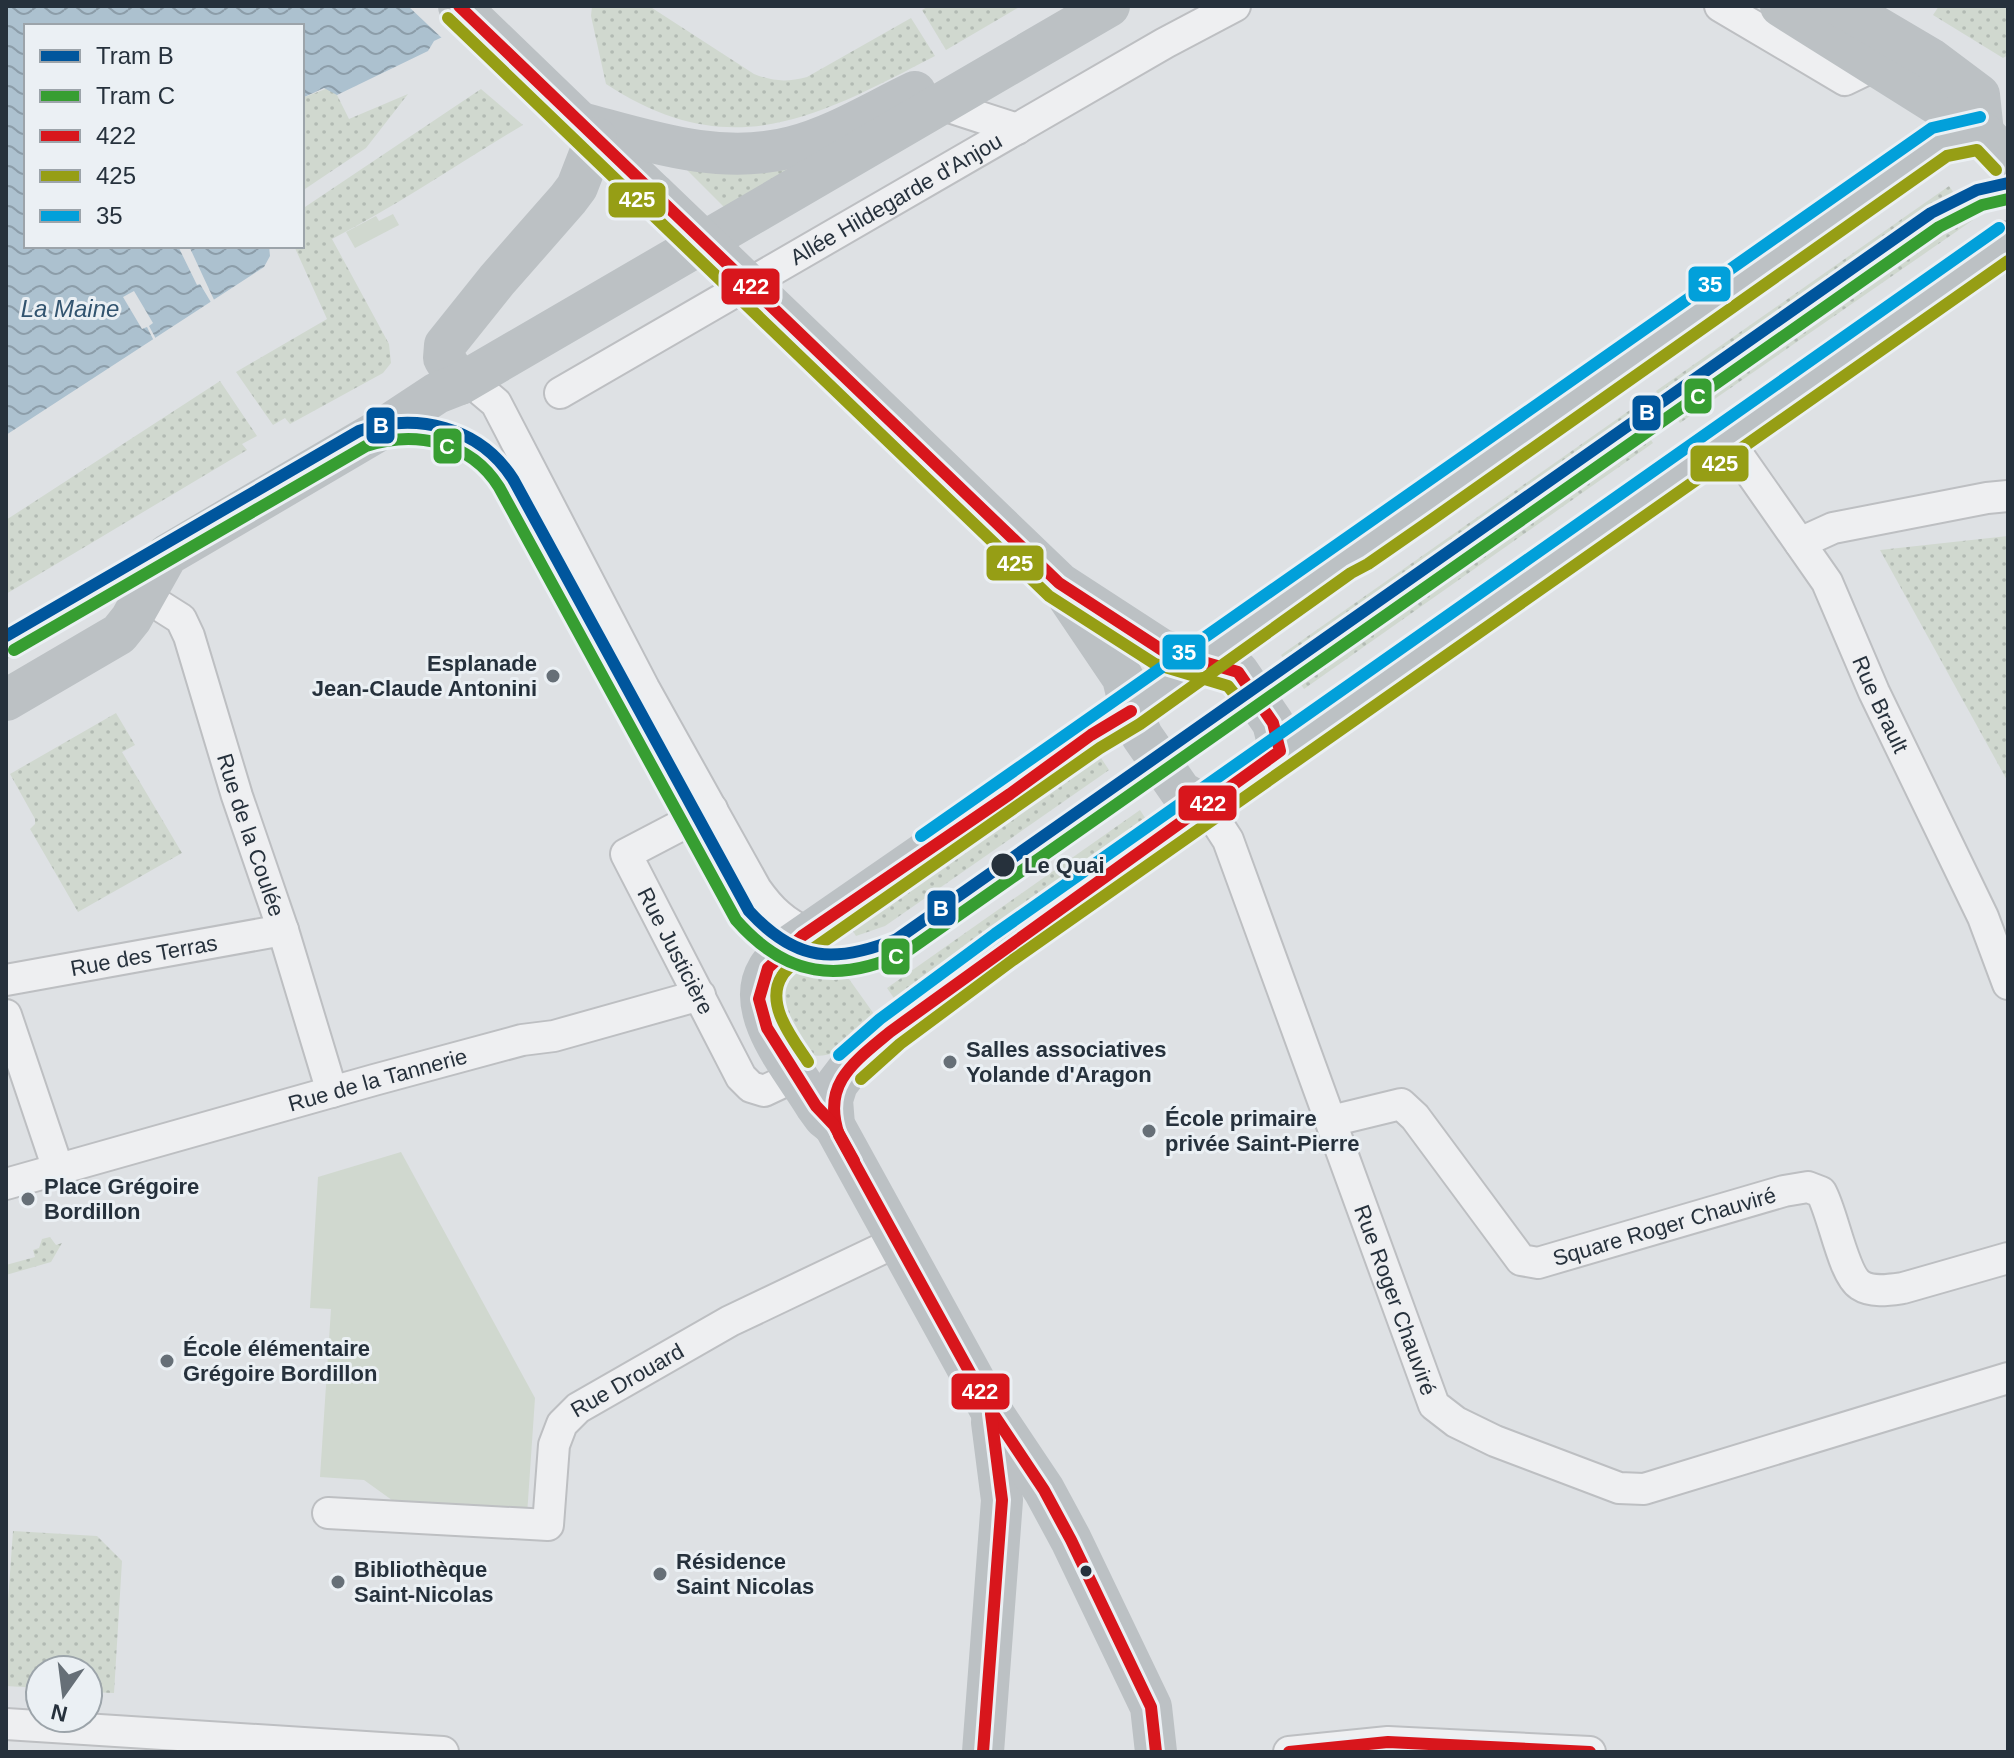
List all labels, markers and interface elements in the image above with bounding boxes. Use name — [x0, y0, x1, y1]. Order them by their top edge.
legend — [24, 24, 304, 248]
text: Tram B — [96, 42, 174, 69]
text: Tram C — [96, 82, 175, 109]
text: 422 — [96, 122, 136, 149]
street label: Allée Hildegarde d'Anjou — [786, 128, 1006, 270]
text: 425 — [96, 162, 136, 189]
line badge: 425 — [607, 181, 667, 219]
text: 425 — [619, 187, 655, 212]
text: 35 — [96, 202, 123, 229]
line badge: 35 — [1687, 265, 1732, 303]
line badge: 422 — [720, 267, 781, 306]
text: 35 — [1698, 272, 1722, 297]
text: 422 — [733, 274, 769, 299]
water label: La Maine — [21, 295, 119, 322]
line badge: C — [1683, 377, 1713, 415]
text: C — [1690, 384, 1706, 409]
line badge: B — [1631, 394, 1662, 432]
text: B — [1639, 400, 1655, 425]
line badge: B — [365, 406, 396, 445]
text: B — [373, 413, 389, 438]
line badge: C — [432, 427, 463, 465]
text: C — [439, 434, 455, 459]
line badge: 425 — [1689, 444, 1750, 483]
text: 425 — [1702, 451, 1738, 476]
line badge: 425 — [985, 544, 1045, 582]
text: 425 — [997, 551, 1033, 576]
line badge: 35 — [1161, 633, 1207, 671]
text: 35 — [1172, 640, 1196, 665]
place label: Esplanade Jean-Claude Antonini — [312, 651, 537, 701]
street label: Rue Brault — [1847, 652, 1914, 757]
marker: Esplanade Jean-Claude Antonini — [544, 667, 562, 685]
street label: Rue de la Coulée — [212, 751, 289, 920]
line badge: 422 — [1177, 784, 1238, 822]
text: 422 — [1190, 791, 1226, 816]
marker: Le Quai — [989, 851, 1017, 879]
place label: Le Quai — [1024, 853, 1105, 878]
street label: Rue Justicière — [632, 883, 719, 1019]
line badge: B — [926, 889, 957, 927]
text: B — [933, 896, 949, 921]
street label: Rue des Terras — [68, 930, 219, 981]
line badge: C — [880, 937, 911, 976]
text: C — [888, 944, 904, 969]
place label: Salles associatives Yolande d'Aragon — [966, 1037, 1167, 1087]
street label: Rue de la Tannerie — [285, 1043, 470, 1117]
marker: Salles associatives Yolande d'Aragon — [941, 1053, 959, 1071]
place label: École primaire privée Saint-Pierre — [1165, 1106, 1359, 1156]
marker: École primaire privée Saint-Pierre — [1140, 1122, 1158, 1140]
place label: Place Grégoire Bordillon — [44, 1174, 199, 1224]
street label: Square Roger Chauviré — [1550, 1182, 1779, 1271]
marker: Place Grégoire Bordillon — [19, 1190, 37, 1208]
street label: Rue Roger Chauviré — [1349, 1201, 1441, 1399]
place label: École élémentaire Grégoire Bordillon — [183, 1336, 377, 1386]
street label: Rue Drouard — [566, 1338, 688, 1423]
marker: École élémentaire Grégoire Bordillon — [158, 1352, 176, 1370]
line badge: 422 — [950, 1372, 1011, 1411]
text: 422 — [962, 1379, 998, 1404]
place label: Résidence Saint Nicolas — [676, 1549, 814, 1599]
place label: Bibliothèque Saint-Nicolas — [354, 1557, 493, 1607]
unlabelled marker — [1078, 1563, 1094, 1579]
marker: Résidence Saint Nicolas — [651, 1565, 669, 1583]
marker: Bibliothèque Saint-Nicolas — [329, 1573, 347, 1591]
north arrow — [24, 1654, 104, 1734]
text: N — [49, 1699, 70, 1727]

